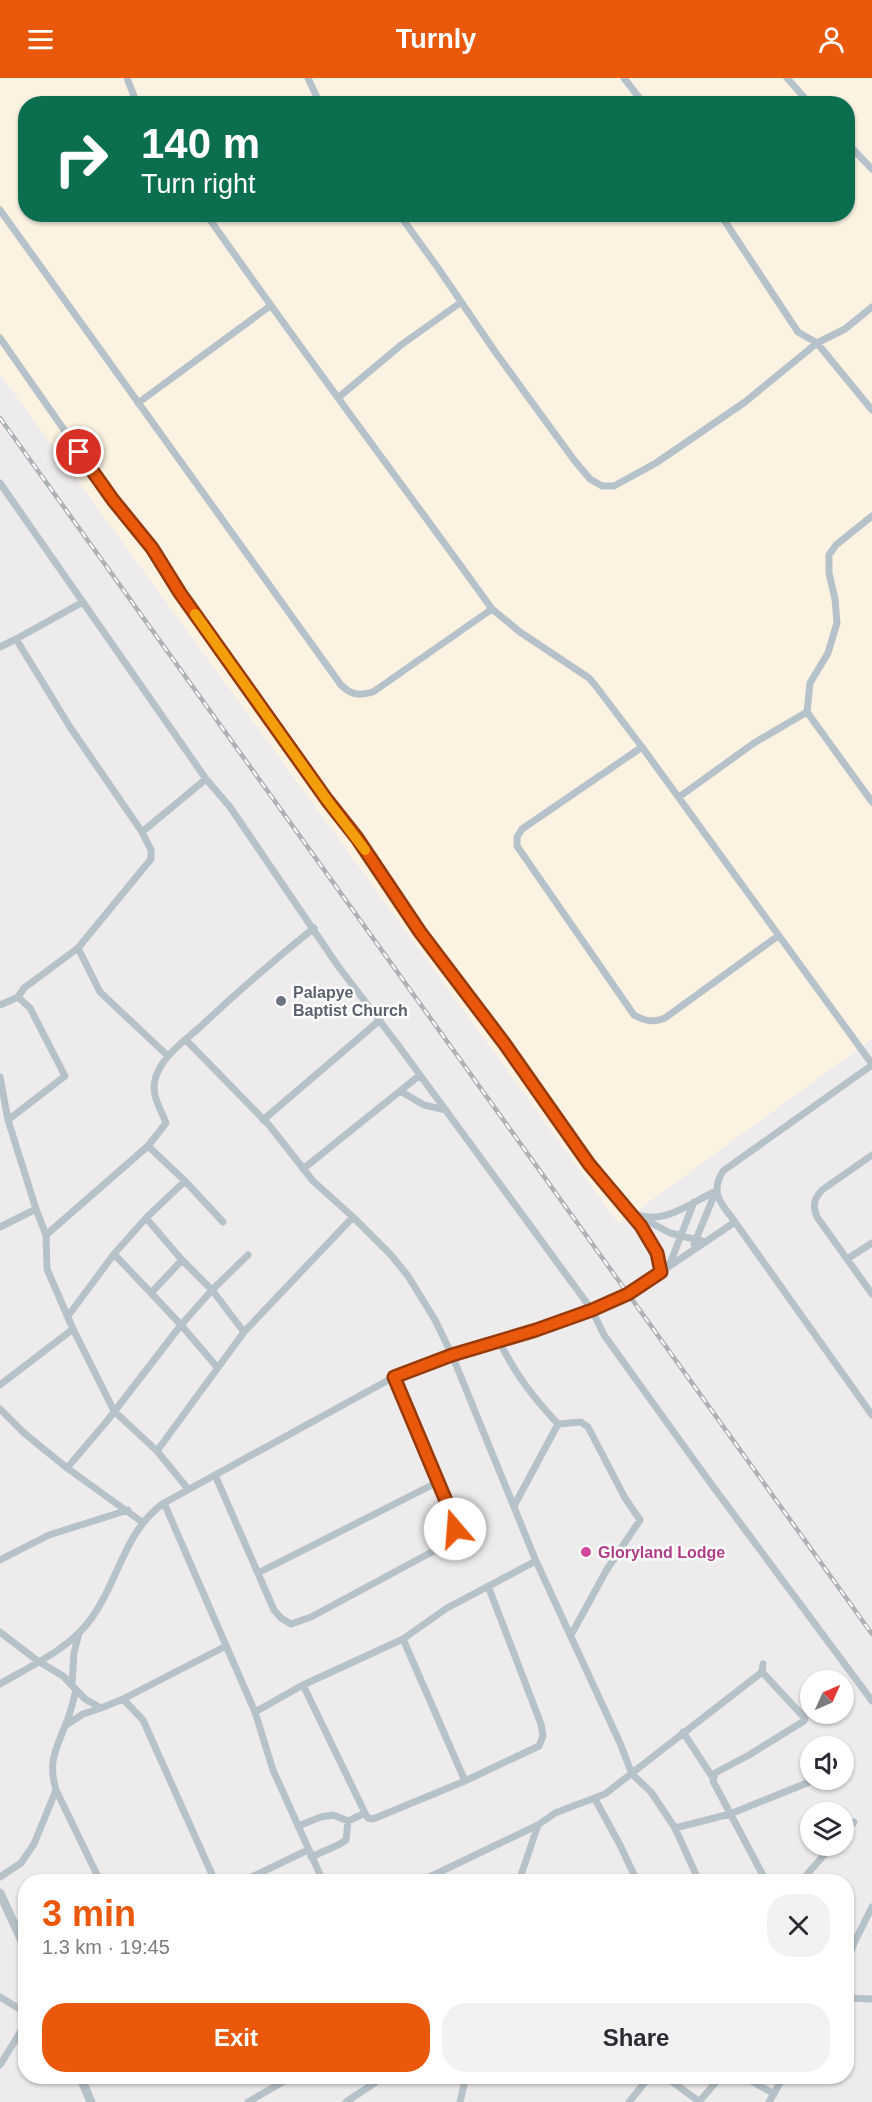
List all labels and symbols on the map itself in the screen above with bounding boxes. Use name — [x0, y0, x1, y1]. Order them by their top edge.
pin — [53, 426, 104, 477]
place label: Palapye Baptist Church — [293, 984, 408, 1019]
marker: Palapye Baptist Church — [274, 994, 288, 1008]
position arrow — [423, 1497, 487, 1561]
place label: Gloryland Lodge — [598, 1544, 725, 1561]
marker: Gloryland Lodge — [579, 1545, 593, 1559]
north arrow — [800, 1670, 854, 1724]

